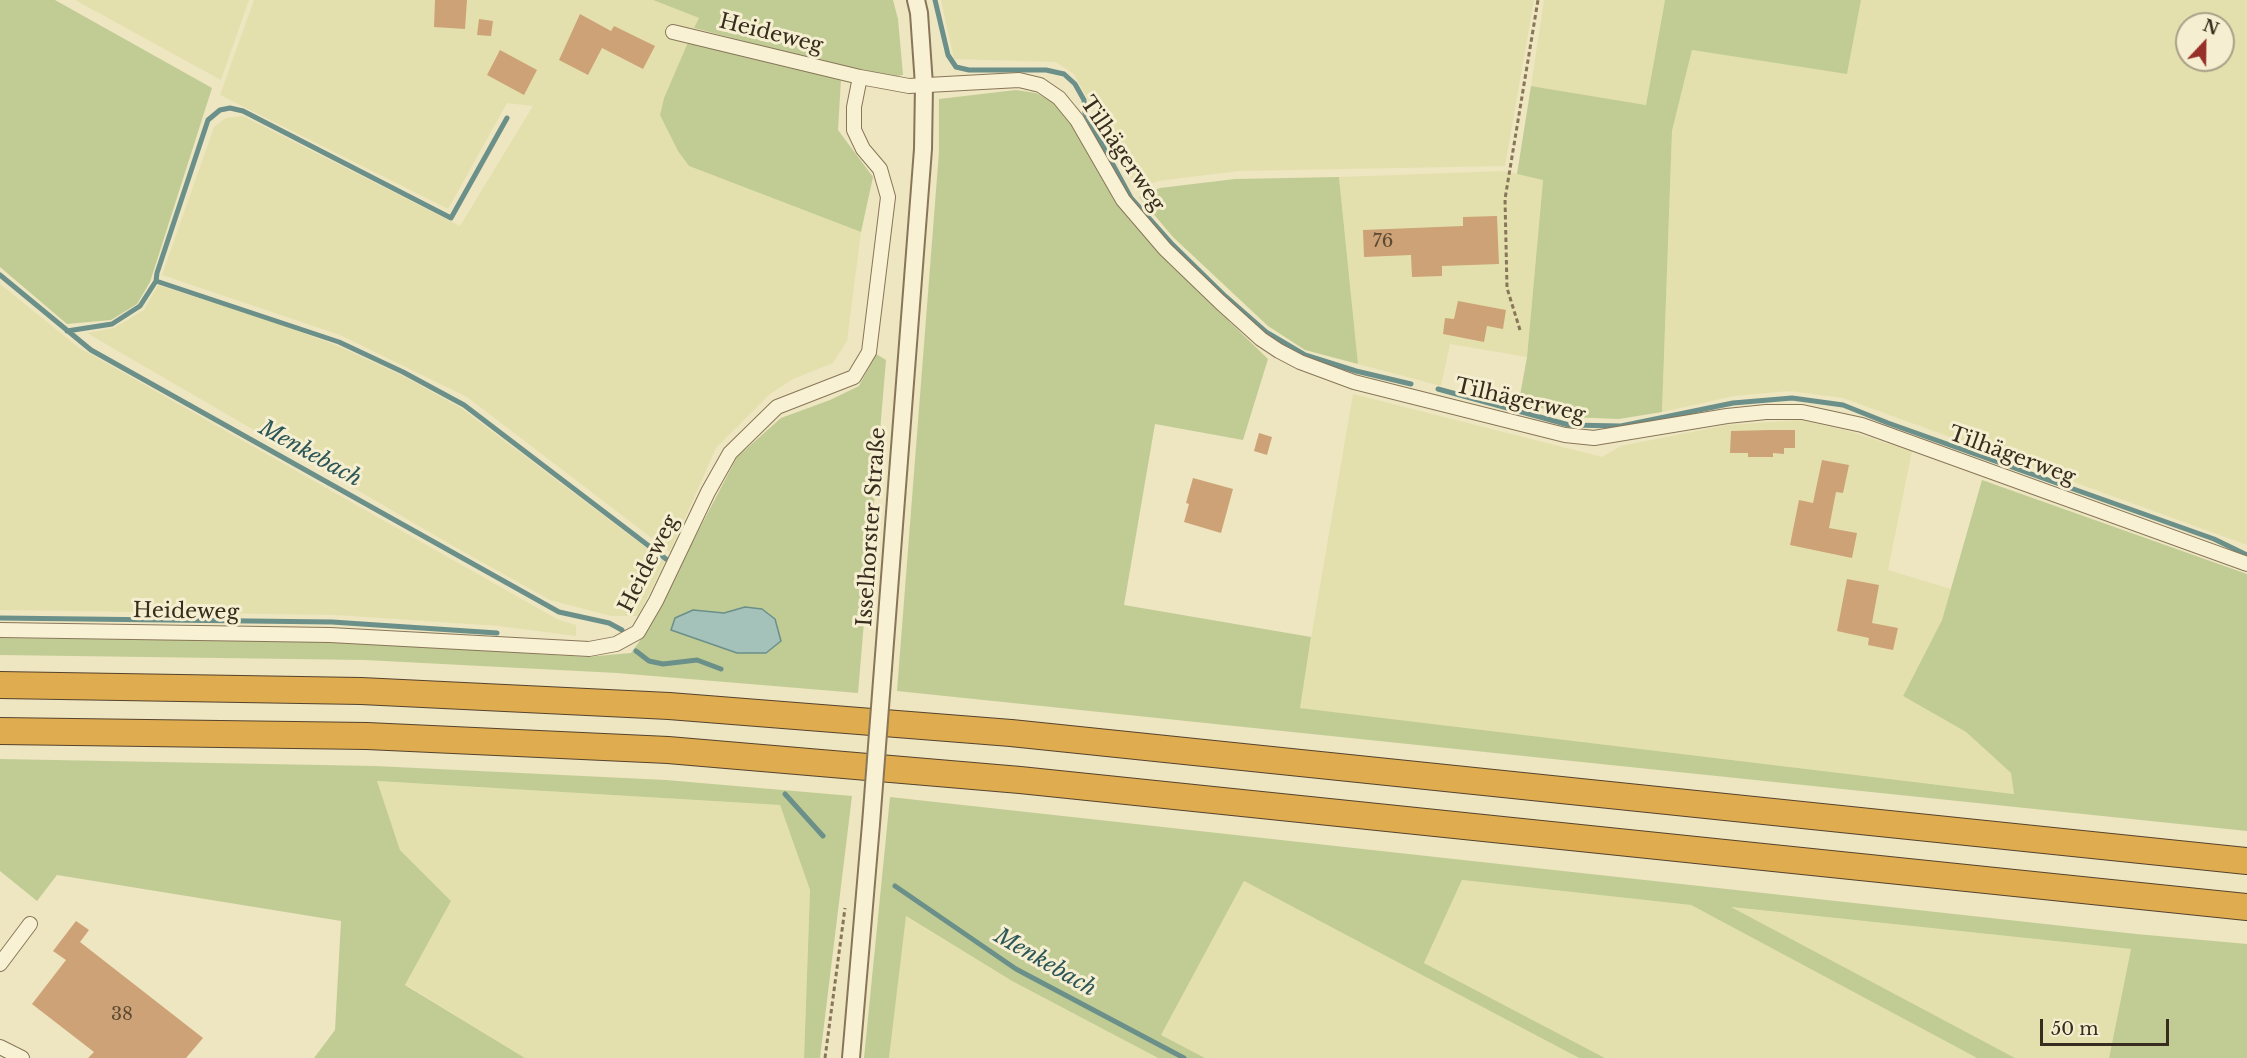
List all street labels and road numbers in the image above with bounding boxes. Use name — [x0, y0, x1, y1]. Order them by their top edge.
street label: Heideweg — [716, 9, 826, 59]
street label: Tilhägerweg — [1074, 92, 1170, 216]
street label: Tilhägerweg — [1452, 374, 1588, 428]
street label: Tilhägerweg — [1945, 421, 2079, 491]
street label: Isselhorster Straße — [852, 427, 892, 627]
street label: Heideweg — [614, 511, 684, 617]
street label: Heideweg — [133, 598, 239, 626]

